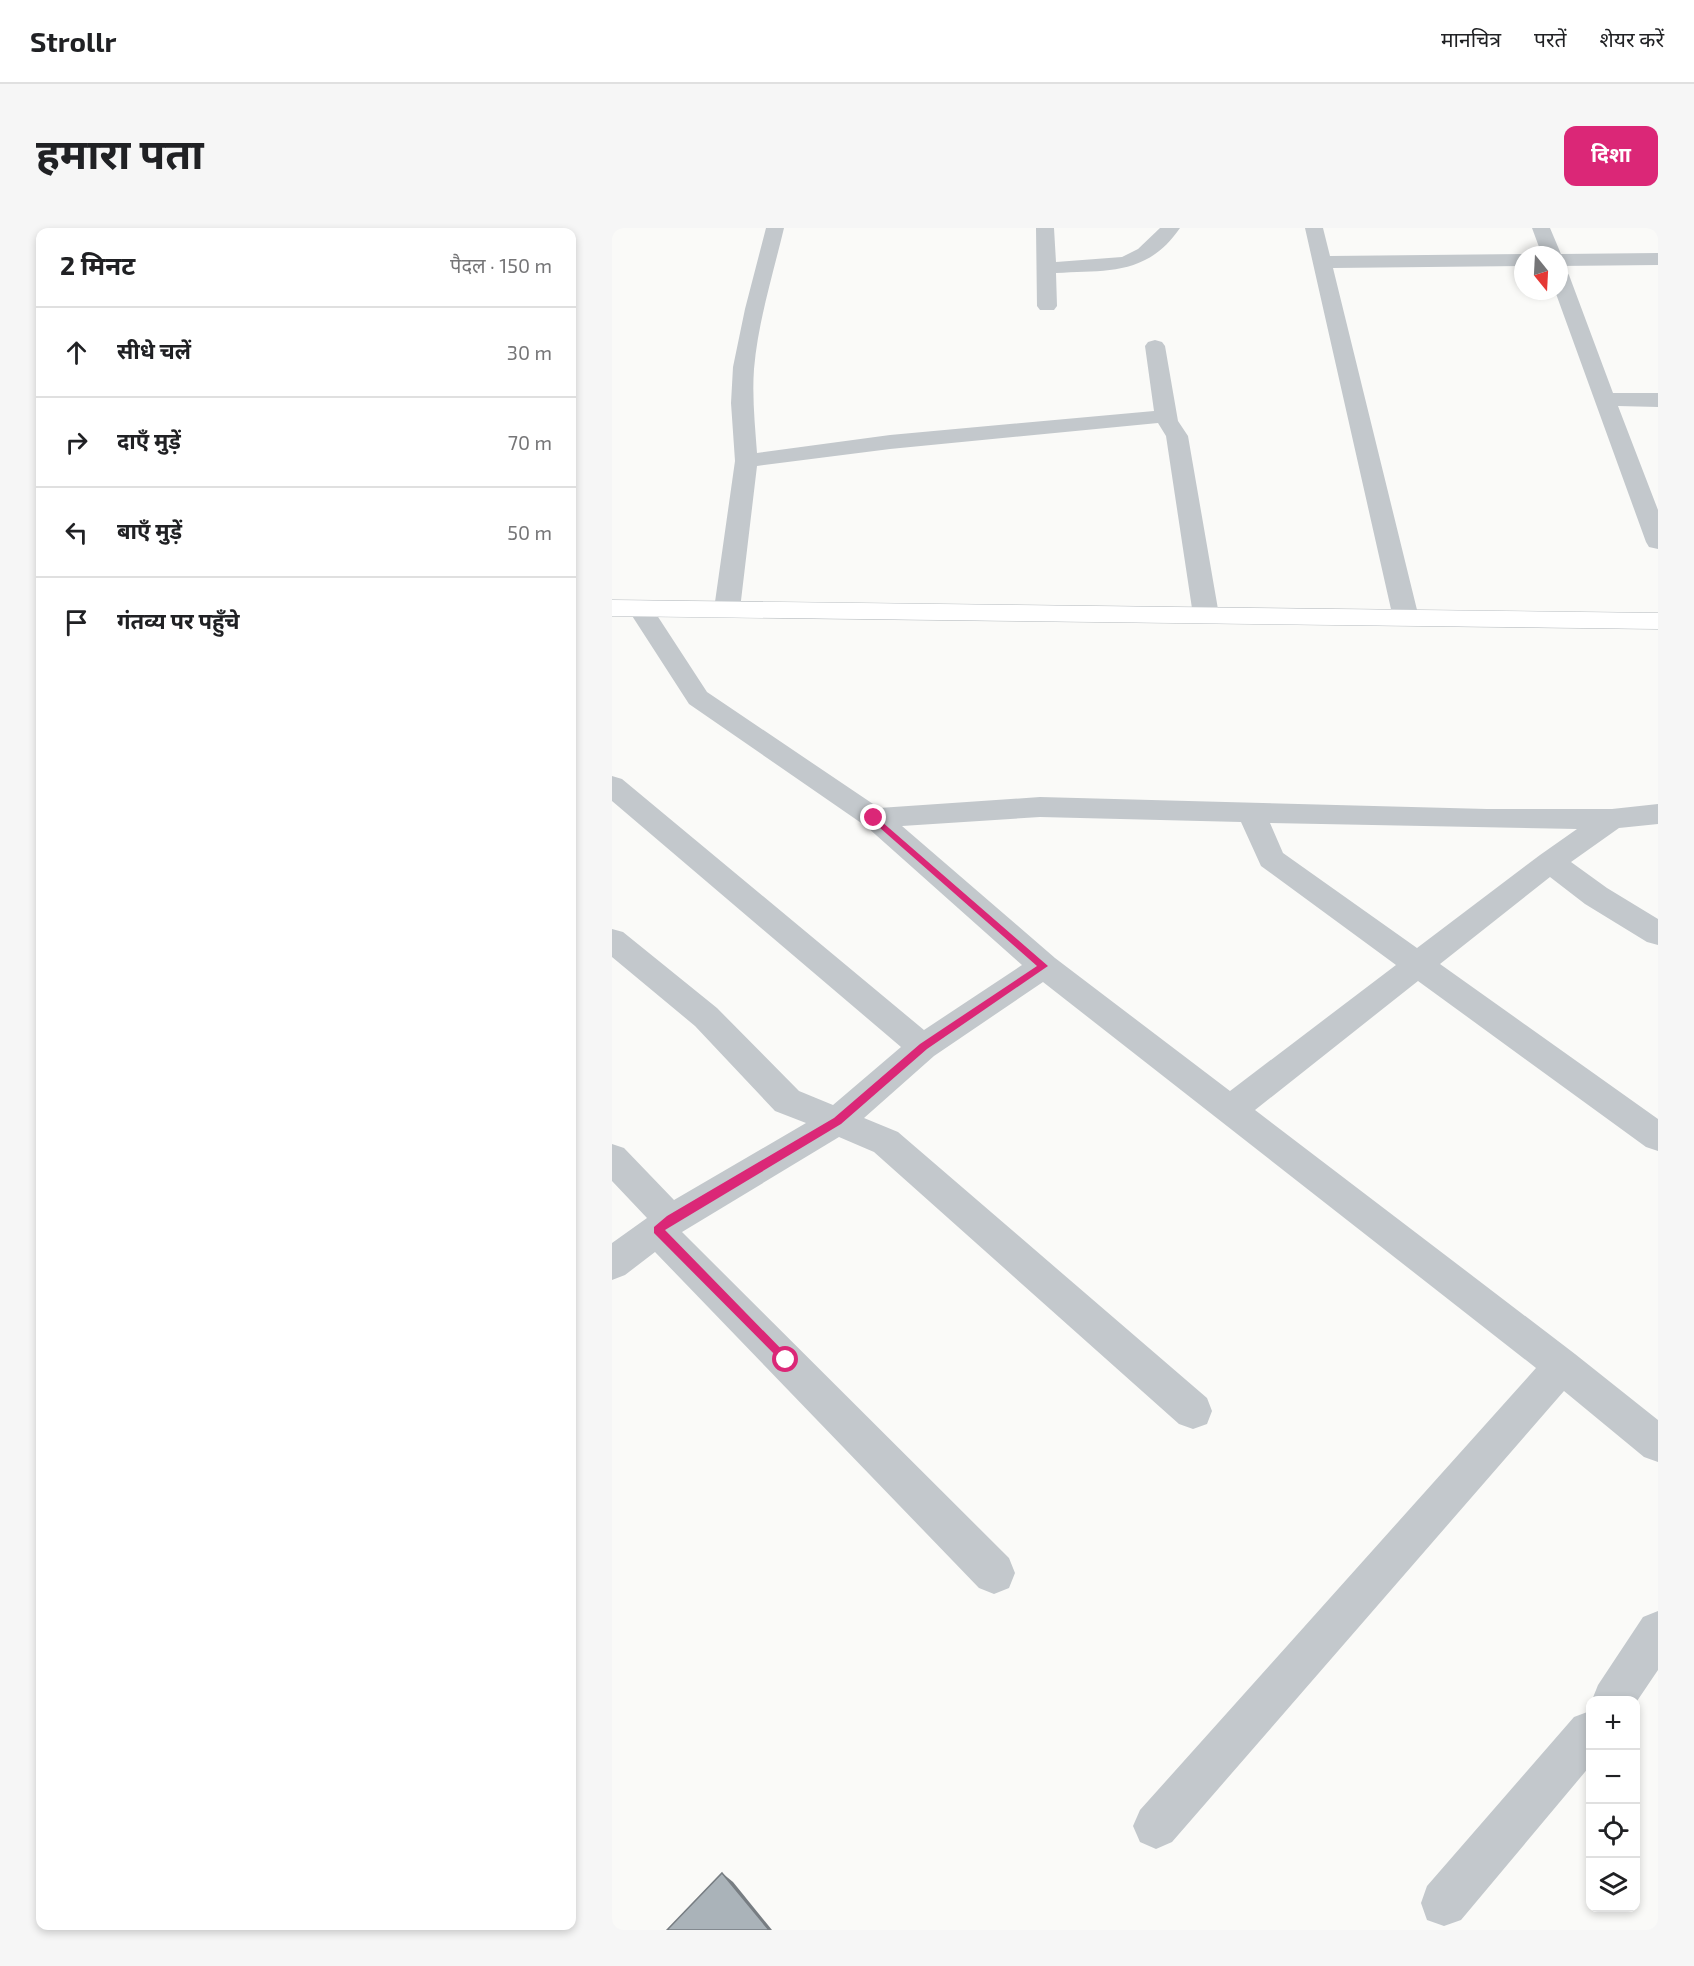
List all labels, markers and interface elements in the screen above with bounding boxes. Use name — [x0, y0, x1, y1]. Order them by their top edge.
text: Strollr — [30, 24, 116, 58]
text: मानचित्र — [1441, 26, 1501, 51]
text: परतें — [1534, 26, 1567, 51]
text: शेयर करें — [1600, 26, 1664, 51]
button: दिशा — [1564, 126, 1658, 186]
text: हमारा पता — [36, 127, 204, 177]
north arrow — [1514, 246, 1568, 300]
text: 2 मिनट — [60, 249, 135, 280]
text: पैदल · 150 m — [450, 253, 552, 277]
icon: ahead — [60, 336, 93, 369]
text: सीधे चलें — [117, 337, 191, 363]
text: 30 m — [507, 340, 552, 364]
icon: right — [60, 426, 93, 459]
text: दाएँ मुड़ें — [117, 427, 181, 453]
text: 70 m — [508, 430, 552, 454]
icon: left — [60, 516, 93, 549]
text: बाएँ मुड़ें — [117, 517, 182, 543]
text: 50 m — [507, 520, 552, 544]
icon: arrive — [60, 606, 93, 639]
text: गंतव्य पर पहुँचे — [117, 607, 240, 633]
route end — [860, 804, 886, 830]
route start — [772, 1346, 798, 1372]
map controls — [1586, 1696, 1640, 1912]
button: + — [1586, 1696, 1640, 1750]
button: − — [1586, 1750, 1640, 1804]
button: locate — [1586, 1804, 1640, 1858]
button: layers — [1586, 1858, 1640, 1912]

